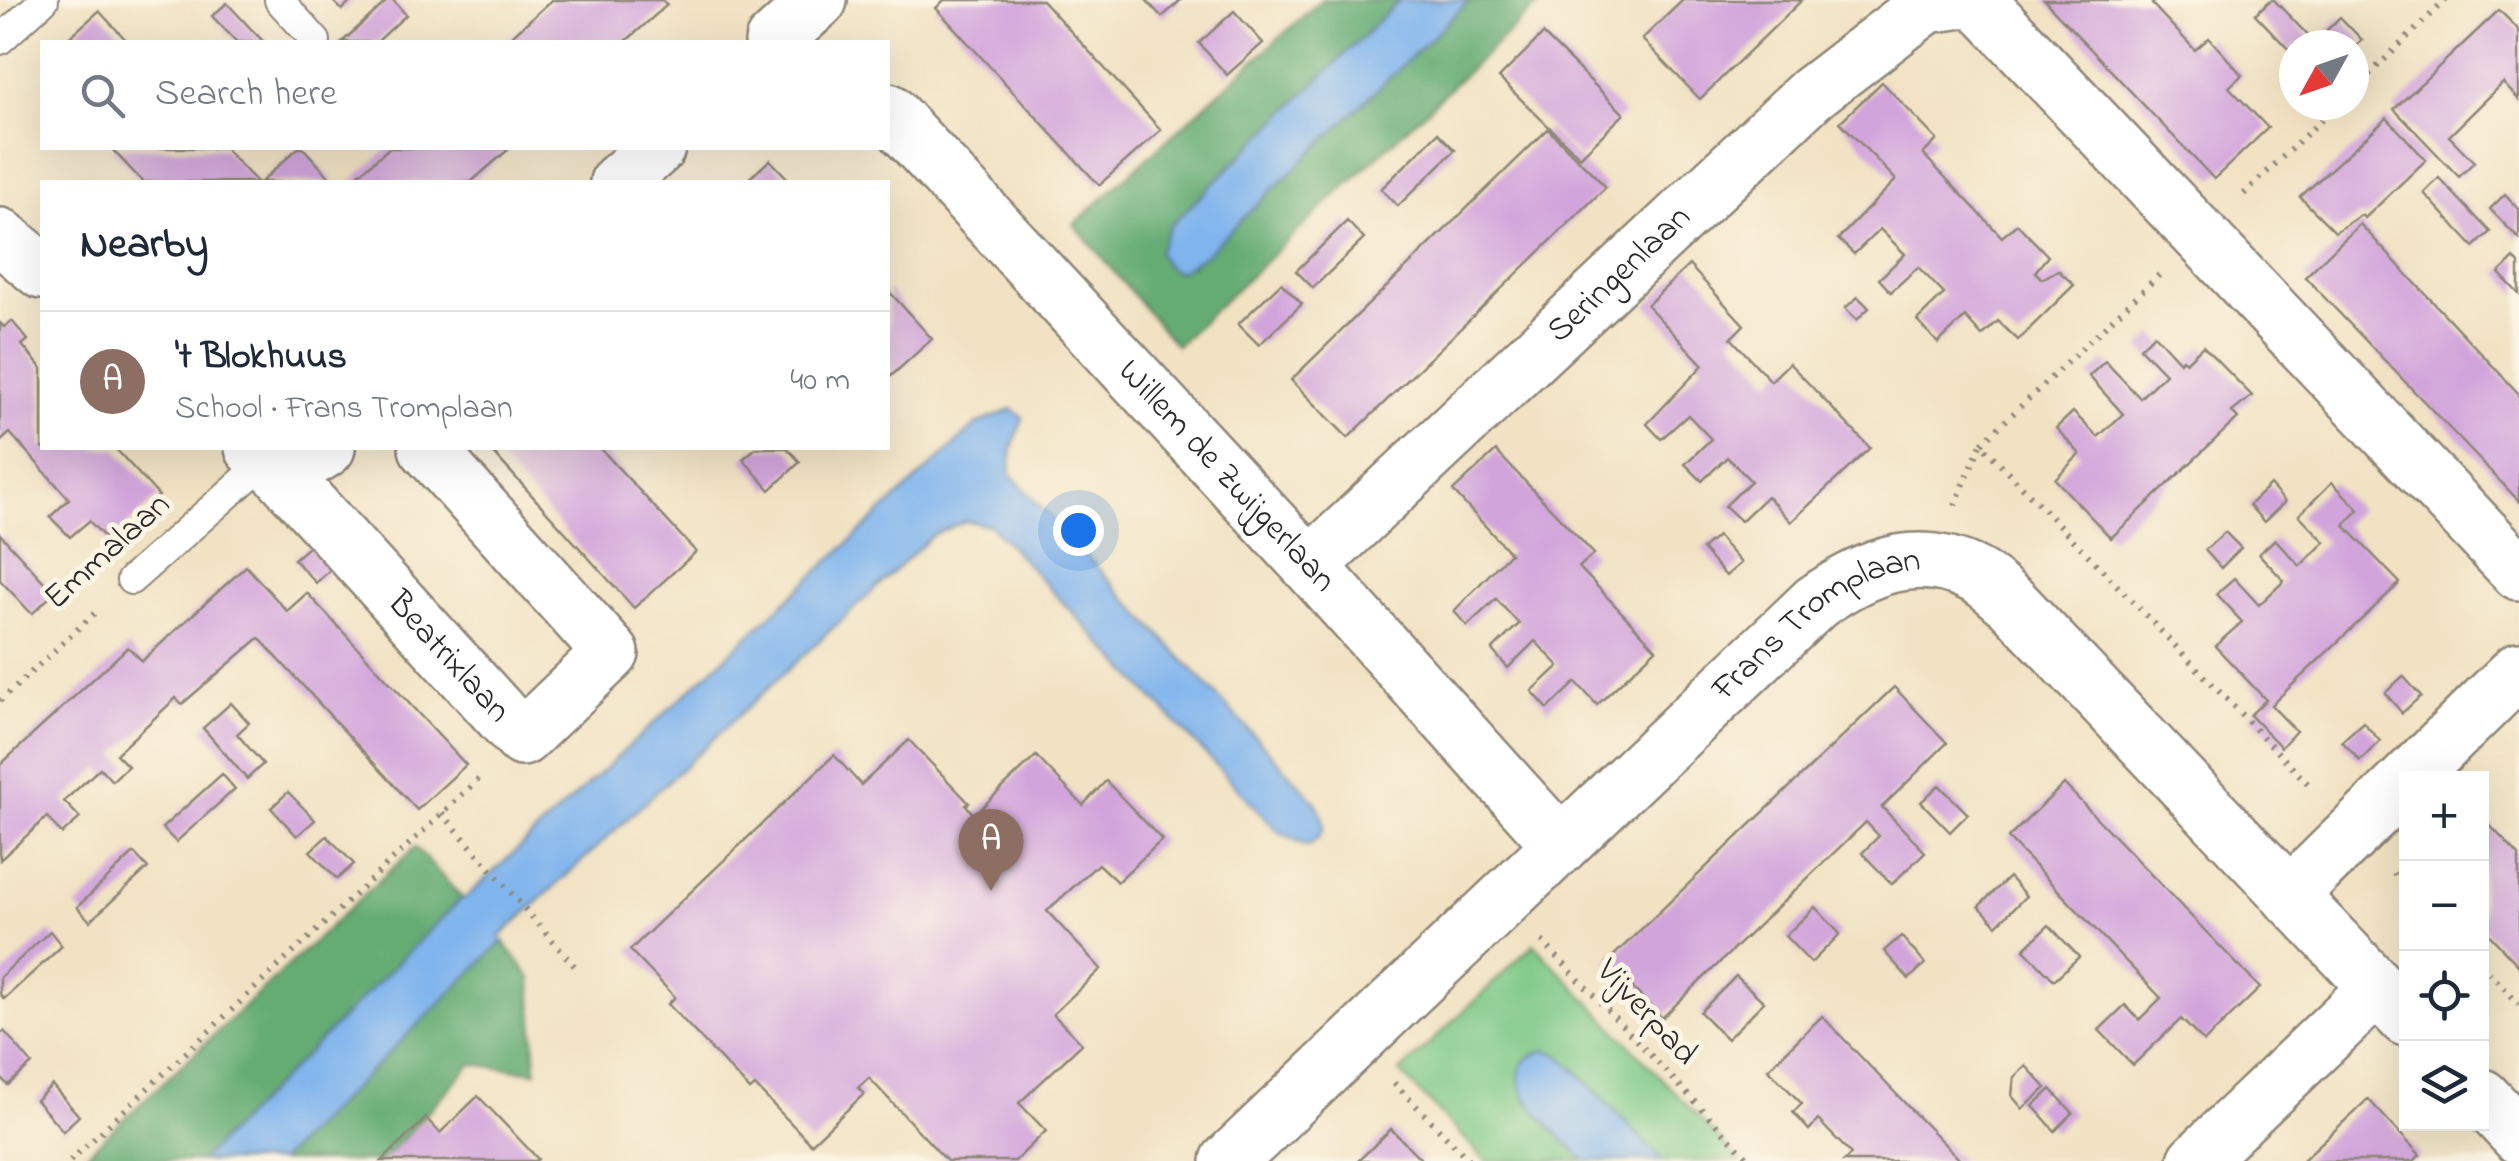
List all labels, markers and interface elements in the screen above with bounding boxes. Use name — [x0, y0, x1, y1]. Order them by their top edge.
north arrow — [2279, 30, 2369, 120]
search box — [40, 40, 890, 150]
text: Search here — [155, 67, 337, 123]
icon: search — [75, 68, 130, 123]
street label: Seringenlaan — [1536, 194, 1703, 356]
text: Nearby — [80, 215, 208, 276]
text: 't Blokhuus — [175, 330, 347, 386]
street label: Willem de Zwijgerlaan — [1105, 348, 1348, 604]
text: A — [103, 358, 122, 405]
text: 40 m — [790, 358, 850, 405]
text: School · Frans Tromplaan — [175, 386, 513, 433]
street label: Emmalaan — [33, 481, 183, 623]
your location — [1053, 505, 1104, 556]
street label: Frans Tromplaan — [1700, 535, 1922, 714]
street label: Beatrixlaan — [374, 579, 522, 735]
map controls — [2399, 771, 2489, 1131]
button: + — [2399, 771, 2489, 861]
pin: A — [958, 808, 1024, 891]
button: − — [2399, 861, 2489, 951]
street label: Vijverpad — [1582, 947, 1709, 1078]
button: locate — [2399, 951, 2489, 1041]
button: layers — [2399, 1041, 2489, 1131]

